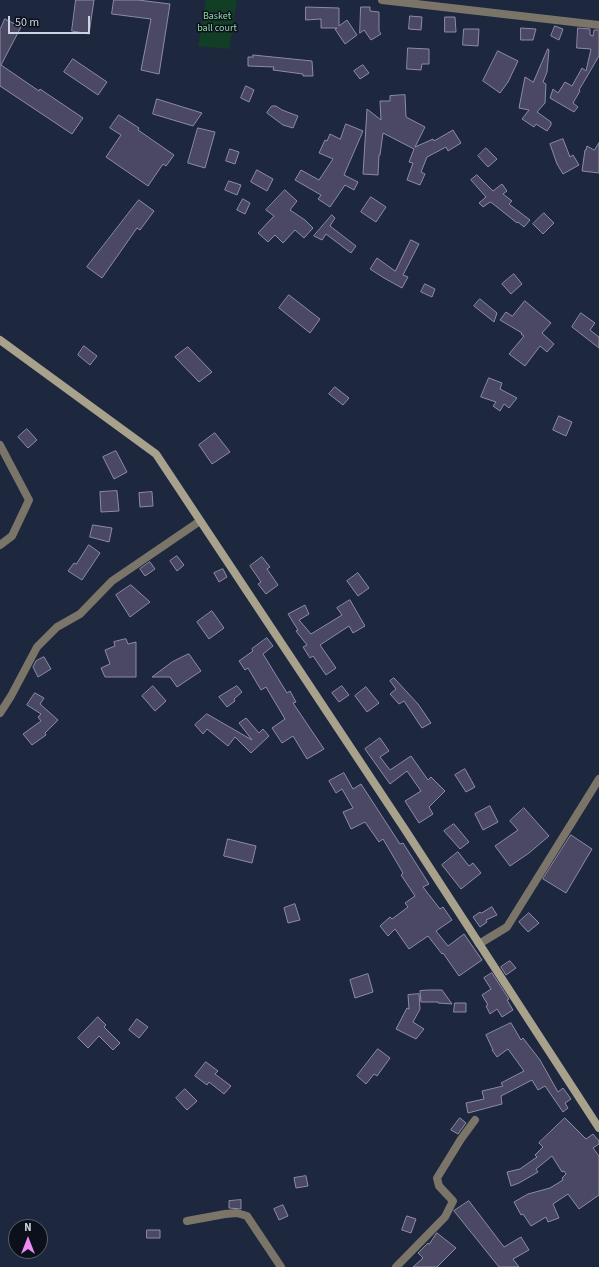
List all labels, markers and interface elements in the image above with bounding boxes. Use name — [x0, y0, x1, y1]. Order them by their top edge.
scale bar — [10, 8, 92, 34]
park label: Basket ball court — [197, 11, 237, 34]
text: 50 m — [15, 14, 39, 31]
north arrow — [8, 1219, 48, 1259]
text: N — [24, 1220, 32, 1235]

